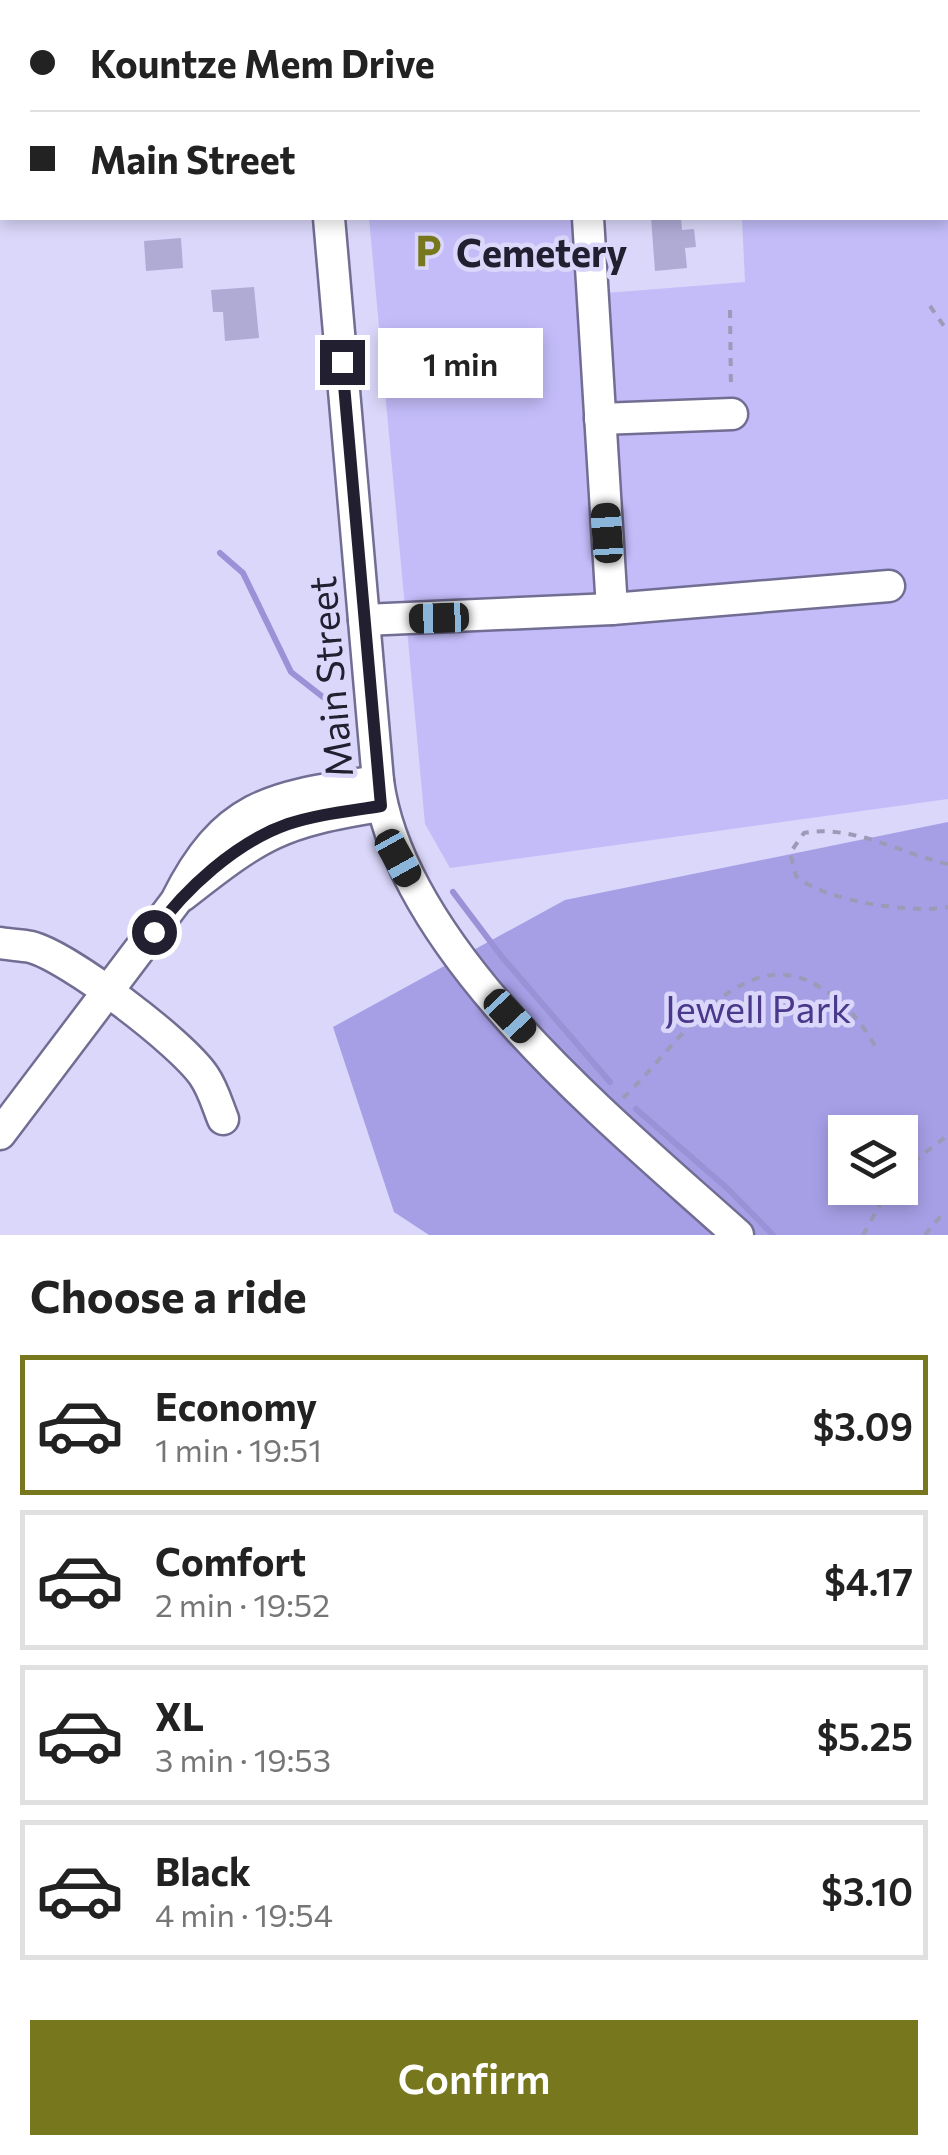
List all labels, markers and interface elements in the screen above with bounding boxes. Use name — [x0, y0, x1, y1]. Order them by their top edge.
text: Kountze Mem Drive — [90, 39, 435, 86]
text: Main Street — [90, 135, 296, 182]
place label: Cemetery — [456, 228, 628, 275]
parking icon: Cemetery — [409, 232, 447, 270]
callout: 1 min — [377, 327, 542, 397]
route end — [320, 340, 365, 385]
text: 1 min — [423, 343, 498, 383]
car — [590, 502, 624, 564]
street label: Main Street — [297, 574, 361, 780]
car — [408, 602, 470, 634]
car — [370, 824, 426, 892]
route start — [132, 910, 177, 955]
car — [479, 984, 541, 1048]
park label: Jewell Park — [665, 984, 851, 1031]
map controls — [828, 1115, 918, 1205]
button: layers — [828, 1115, 918, 1205]
text: Choose a ride — [30, 1267, 307, 1322]
icon: car — [35, 1380, 125, 1470]
text: Economy — [155, 1382, 317, 1429]
text: $3.09 — [812, 1402, 913, 1449]
text: 1 min · 19:51 — [155, 1429, 322, 1469]
icon: car — [35, 1535, 125, 1625]
text: Comfort — [155, 1537, 306, 1584]
text: $4.17 — [824, 1557, 913, 1604]
text: 2 min · 19:52 — [155, 1584, 330, 1624]
icon: car — [35, 1690, 125, 1780]
text: XL — [155, 1692, 204, 1739]
text: $5.25 — [817, 1712, 913, 1759]
text: 3 min · 19:53 — [155, 1739, 331, 1779]
icon: car — [35, 1845, 125, 1935]
text: Black — [155, 1847, 251, 1894]
text: $3.10 — [821, 1867, 913, 1914]
text: 4 min · 19:54 — [155, 1894, 333, 1934]
button: Confirm — [30, 2020, 918, 2135]

